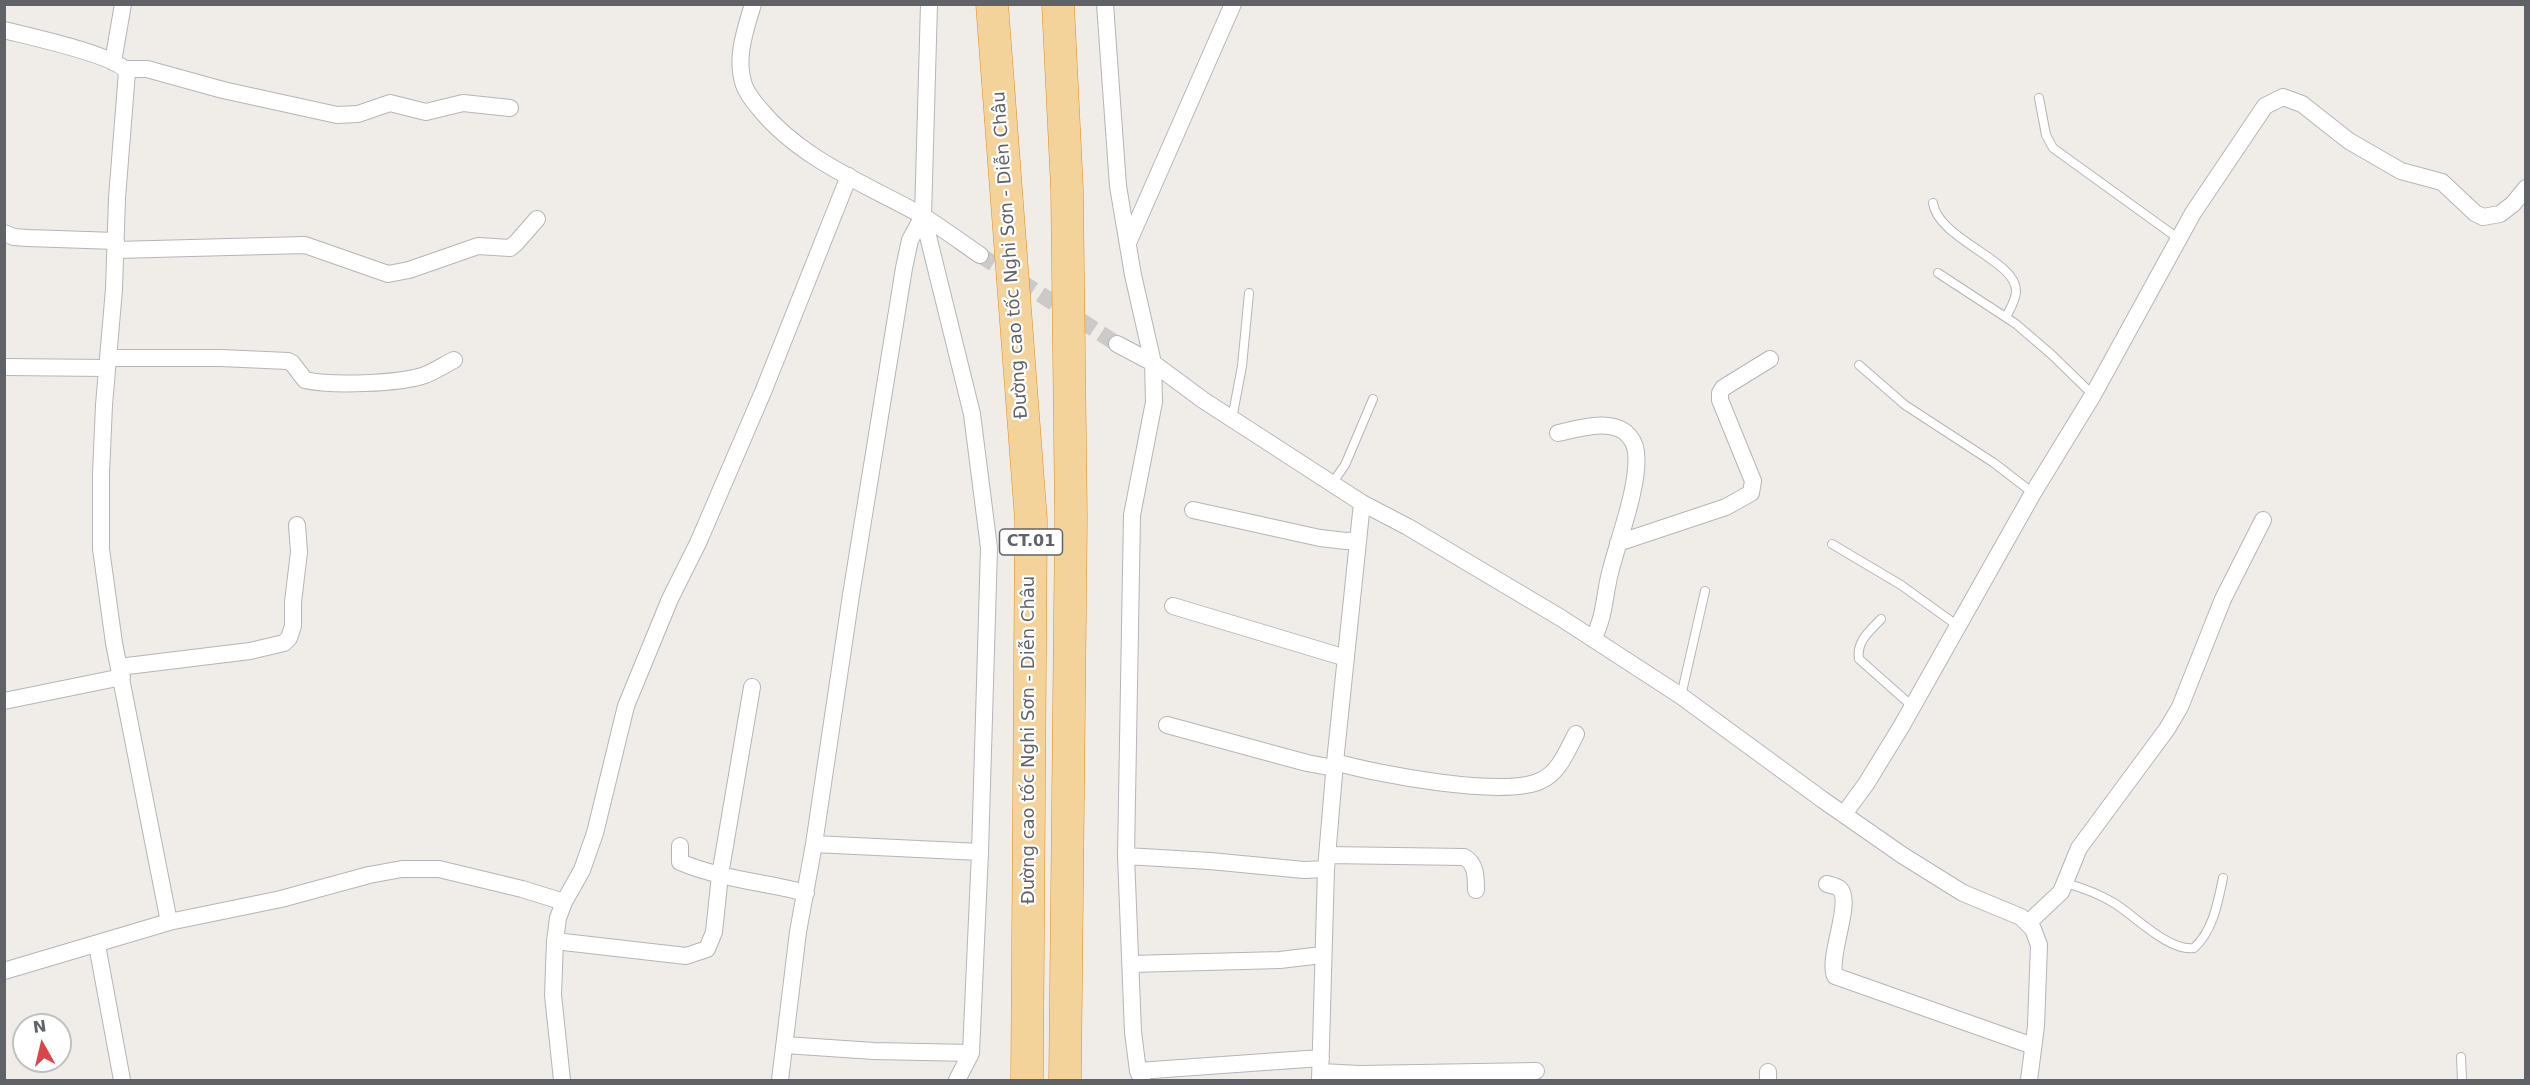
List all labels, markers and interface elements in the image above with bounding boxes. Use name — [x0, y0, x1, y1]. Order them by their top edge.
street label: Đường cao tốc Nghi Sơn - Diễn Châu — [989, 90, 1033, 420]
road number: CT.01 — [1000, 529, 1062, 555]
street label: Đường cao tốc Nghi Sơn - Diễn Châu — [1018, 576, 1040, 904]
north arrow — [12, 1013, 72, 1073]
text: N — [32, 1016, 48, 1037]

